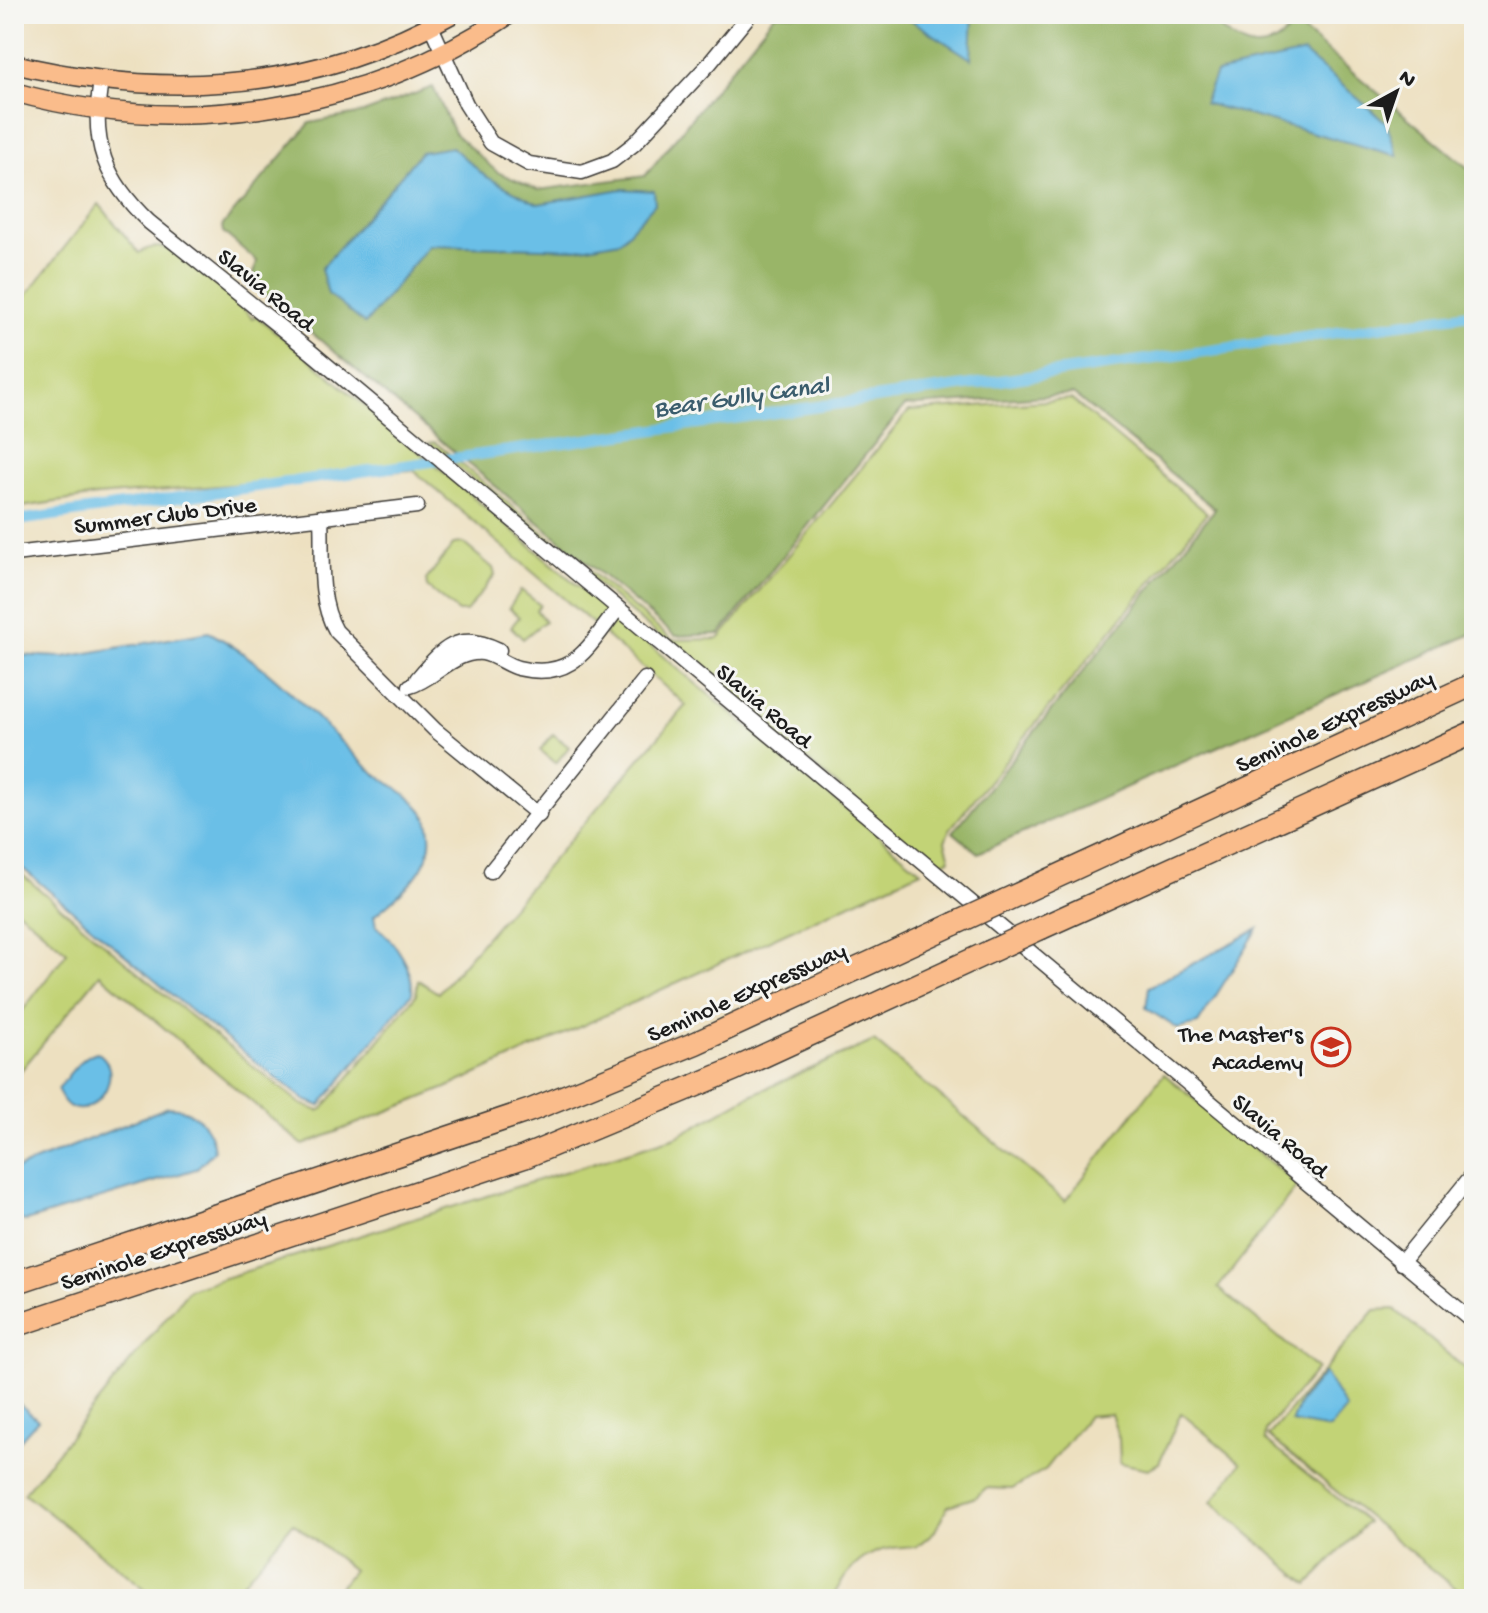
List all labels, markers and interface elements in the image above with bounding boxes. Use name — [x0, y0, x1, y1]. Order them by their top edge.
north arrow — [1356, 52, 1436, 132]
text: N — [1392, 65, 1420, 94]
street label: Slavia Road — [210, 244, 321, 341]
water label: Bear Gully Canal — [652, 372, 832, 427]
street label: Summer Club Drive — [73, 492, 259, 543]
street label: Slavia Road — [709, 659, 818, 758]
street label: Seminole Expressway — [1232, 665, 1439, 782]
street label: Seminole Expressway — [643, 937, 852, 1051]
place label: The Master's Academy — [1176, 1022, 1304, 1079]
school or university icon: The Master's Academy — [1310, 1026, 1352, 1068]
street label: Slavia Road — [1225, 1089, 1334, 1188]
street label: Seminole Expressway — [58, 1205, 271, 1299]

